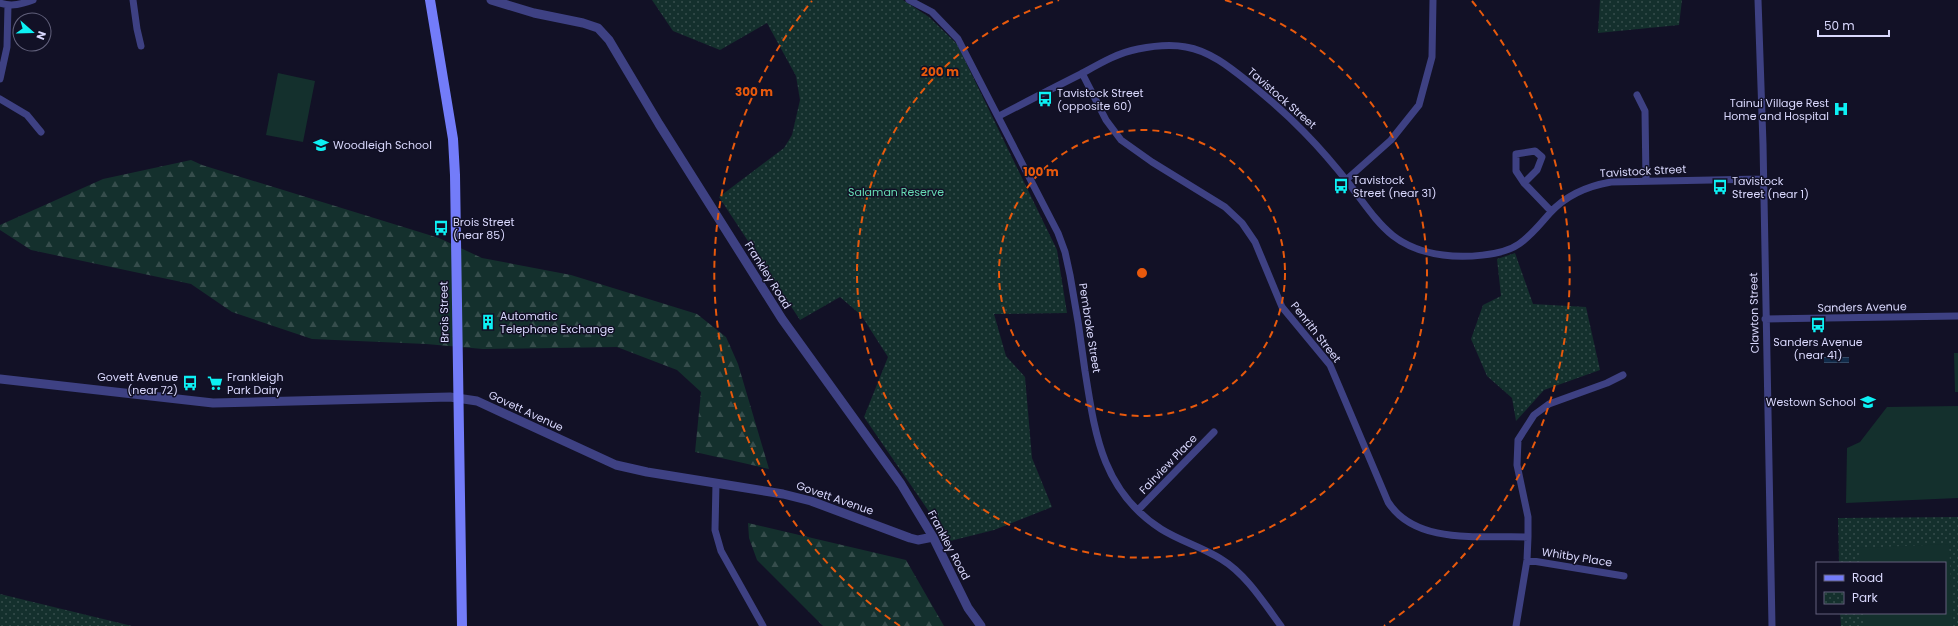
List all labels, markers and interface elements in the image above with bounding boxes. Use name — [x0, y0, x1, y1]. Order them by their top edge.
north arrow — [12, 12, 52, 52]
scale bar — [1818, 12, 1889, 38]
text: 50 m — [1824, 17, 1855, 34]
text: N — [32, 29, 50, 42]
text: 200 m — [921, 63, 959, 80]
street label: Tavistock Street — [1244, 64, 1320, 132]
text: 300 m — [735, 83, 773, 100]
place label: Tavistock Street (opposite 60) — [1057, 85, 1144, 114]
bus stop icon: Tavistock Street (opposite 60) — [1036, 90, 1054, 108]
place label: Tainui Village Rest Home and Hospital — [1724, 95, 1829, 124]
hospital icon: Tainui Village Rest Home and Hospital — [1832, 100, 1850, 118]
school or university icon: Woodleigh School — [312, 136, 330, 154]
place label: Woodleigh School — [333, 137, 432, 153]
street label: Tavistock Street — [1599, 161, 1687, 181]
text: 100 m — [1023, 163, 1059, 180]
place label: Tavistock Street (near 31) — [1353, 172, 1436, 201]
place label: Tavistock Street (near 1) — [1732, 173, 1809, 202]
bus stop icon: Tavistock Street (near 31) — [1332, 177, 1350, 195]
bus stop icon: Tavistock Street (near 1) — [1711, 178, 1729, 196]
park label: Salaman Reserve — [848, 184, 944, 200]
place label: Brois Street (near 85) — [453, 214, 514, 243]
bus stop icon: Brois Street (near 85) — [432, 219, 450, 237]
street label: Frankley Road — [741, 238, 795, 312]
centre of rings — [1135, 266, 1149, 280]
street label: Clawton Street — [1745, 272, 1763, 354]
street label: Brois Street — [435, 281, 453, 343]
street label: Pembroke Street — [1075, 282, 1105, 374]
street label: Penrith Street — [1287, 298, 1345, 366]
street label: Sanders Avenue — [1817, 298, 1907, 316]
place label: Automatic Telephone Exchange — [500, 308, 614, 337]
building icon: Automatic Telephone Exchange — [479, 313, 497, 331]
bus stop icon: Sanders Avenue (near 41) — [1809, 316, 1827, 334]
place label: Sanders Avenue (near 41) — [1773, 334, 1863, 363]
place label: Govett Avenue (near 72) — [97, 369, 178, 398]
place label: Frankleigh Park Dairy — [227, 369, 284, 398]
bus stop icon: Govett Avenue (near 72) — [181, 374, 199, 392]
supermarket icon: Frankleigh Park Dairy — [206, 374, 224, 392]
street label: Govett Avenue — [486, 387, 566, 435]
school or university icon: Westown School — [1859, 393, 1877, 411]
place label: Westown School — [1766, 394, 1856, 410]
street label: Fairview Place — [1135, 430, 1201, 497]
street label: Govett Avenue — [794, 477, 876, 519]
street label: Frankley Road — [924, 507, 974, 583]
street label: Whitby Place — [1541, 544, 1614, 570]
legend — [1816, 562, 1946, 614]
text: Road — [1852, 569, 1883, 586]
text: Park — [1852, 589, 1879, 606]

